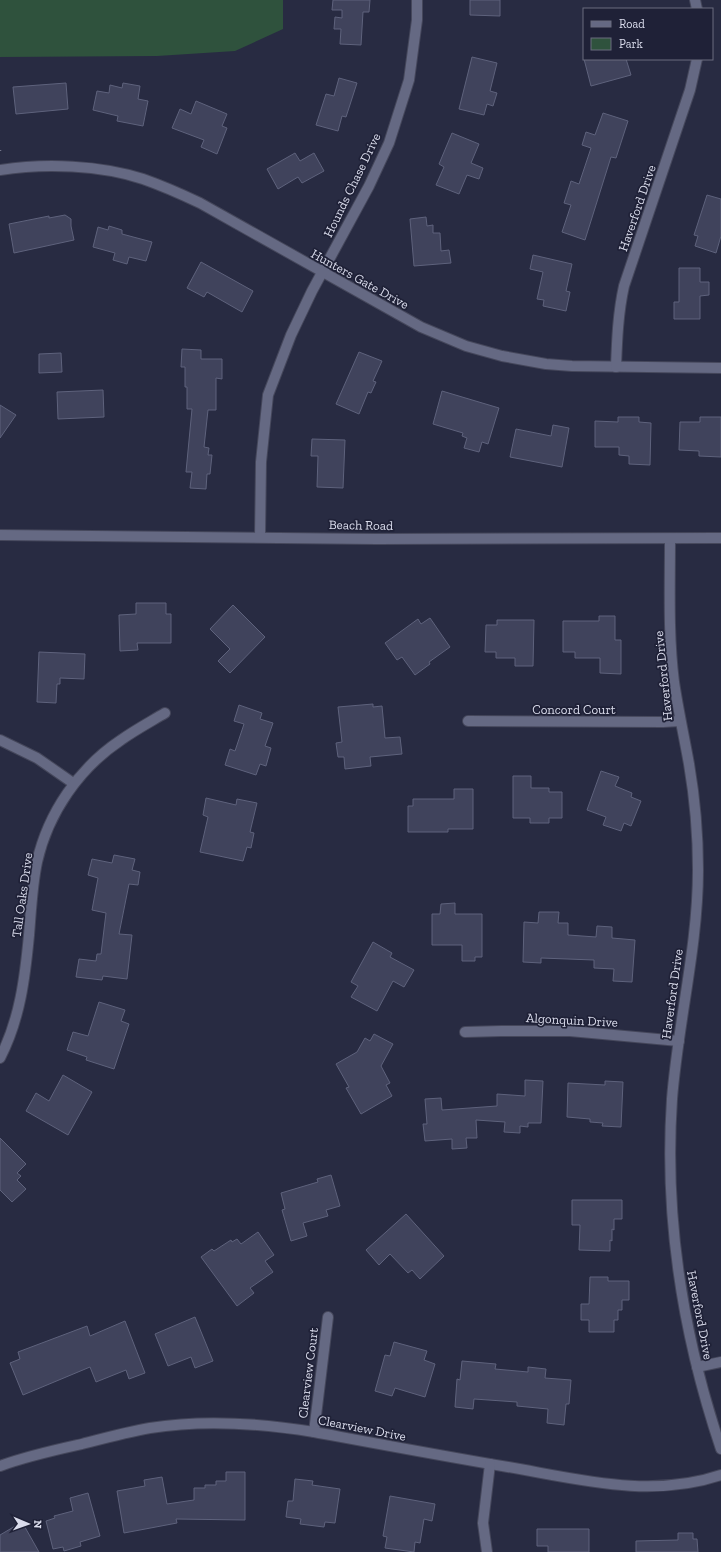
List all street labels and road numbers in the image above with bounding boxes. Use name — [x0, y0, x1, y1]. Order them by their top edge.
street label: Hounds Chase Drive — [320, 130, 384, 240]
street label: Haverford Drive — [615, 163, 659, 253]
street label: Hunters Gate Drive — [309, 246, 411, 312]
street label: Beach Road — [329, 517, 393, 533]
street label: Haverford Drive — [651, 630, 675, 722]
street label: Concord Court — [532, 702, 616, 717]
street label: Tall Oaks Drive — [9, 852, 35, 938]
street label: Haverford Drive — [658, 948, 686, 1040]
street label: Algonquin Drive — [526, 1010, 618, 1030]
street label: Haverford Drive — [684, 1269, 716, 1361]
street label: Clearview Court — [295, 1327, 321, 1419]
street label: Clearview Drive — [317, 1412, 407, 1444]

